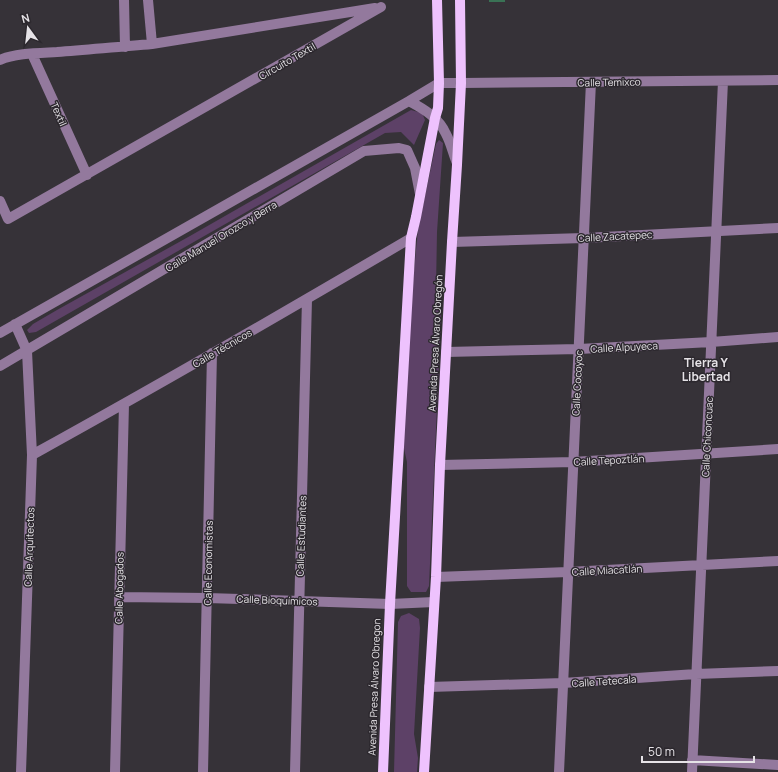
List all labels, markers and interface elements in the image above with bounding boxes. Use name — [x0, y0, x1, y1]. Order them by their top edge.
north arrow — [8, 8, 48, 48]
text: N — [20, 10, 31, 26]
street label: Circuito Textil — [256, 39, 318, 83]
street label: Calle Temixco — [577, 74, 641, 90]
street label: Textil — [48, 100, 70, 128]
street label: Calle Manuel Orozco y Berra — [163, 197, 279, 275]
street label: Calle Zacatepec — [577, 227, 653, 245]
street label: Avenida Presa Álvaro Obregón — [424, 274, 446, 412]
street label: Calle Técnicos — [190, 325, 254, 371]
street label: Calle Alpuyeca — [590, 338, 658, 356]
street label: Calle Cocoyoc — [568, 349, 586, 416]
district label: Tierra Y Libertad — [682, 354, 730, 385]
street label: Calle Chiconcuac — [698, 396, 716, 478]
street label: Calle Tepoztlán — [573, 451, 645, 469]
street label: Calle Estudiantes — [293, 495, 309, 577]
street label: Calle Arquitectos — [21, 507, 37, 587]
street label: Calle Economistas — [200, 520, 216, 606]
street label: Calle Abogados — [111, 552, 127, 624]
street label: Calle Miacatlán — [571, 561, 643, 579]
street label: Calle Bioquímicos — [236, 592, 318, 608]
street label: Avenida Presa Álvaro Obregon — [365, 618, 383, 756]
street label: Calle Tetecala — [571, 672, 637, 690]
scale bar — [642, 738, 754, 764]
text: 50 m — [648, 743, 675, 760]

